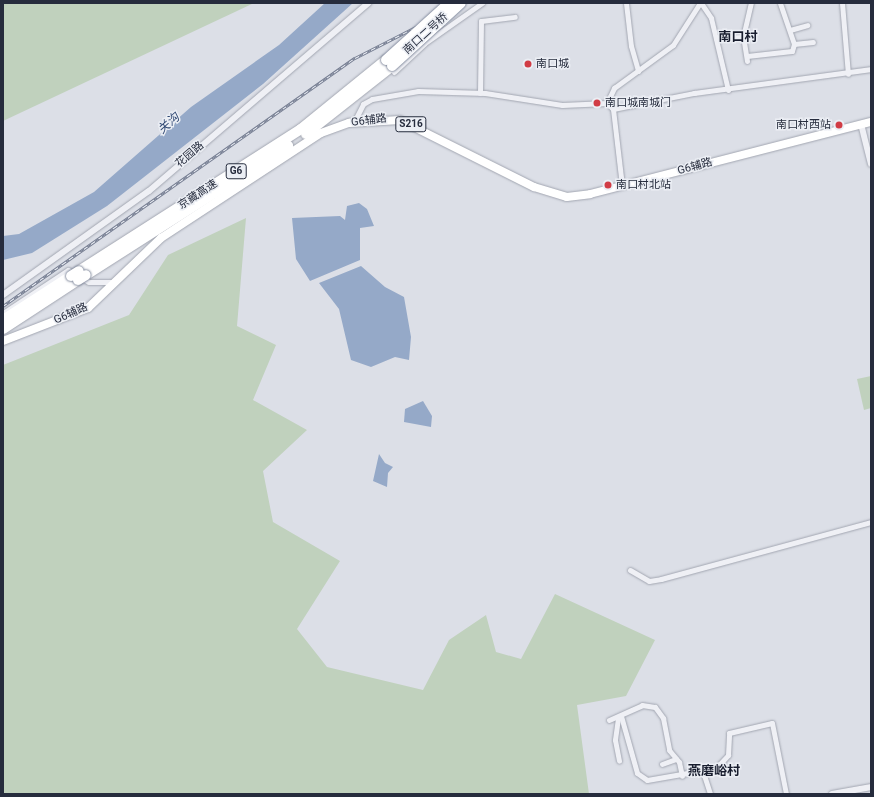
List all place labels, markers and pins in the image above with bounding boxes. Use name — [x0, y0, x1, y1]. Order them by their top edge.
place label: 南口城 — [536, 57, 569, 71]
marker: 南口城 — [523, 59, 533, 69]
place label: 南口城南城门 — [605, 96, 671, 110]
marker: 南口城南城门 — [592, 98, 602, 108]
place label: 南口村西站 — [776, 118, 831, 132]
marker: 南口村西站 — [834, 120, 844, 130]
place label: 南口村北站 — [616, 178, 671, 192]
marker: 南口村北站 — [603, 180, 613, 190]

